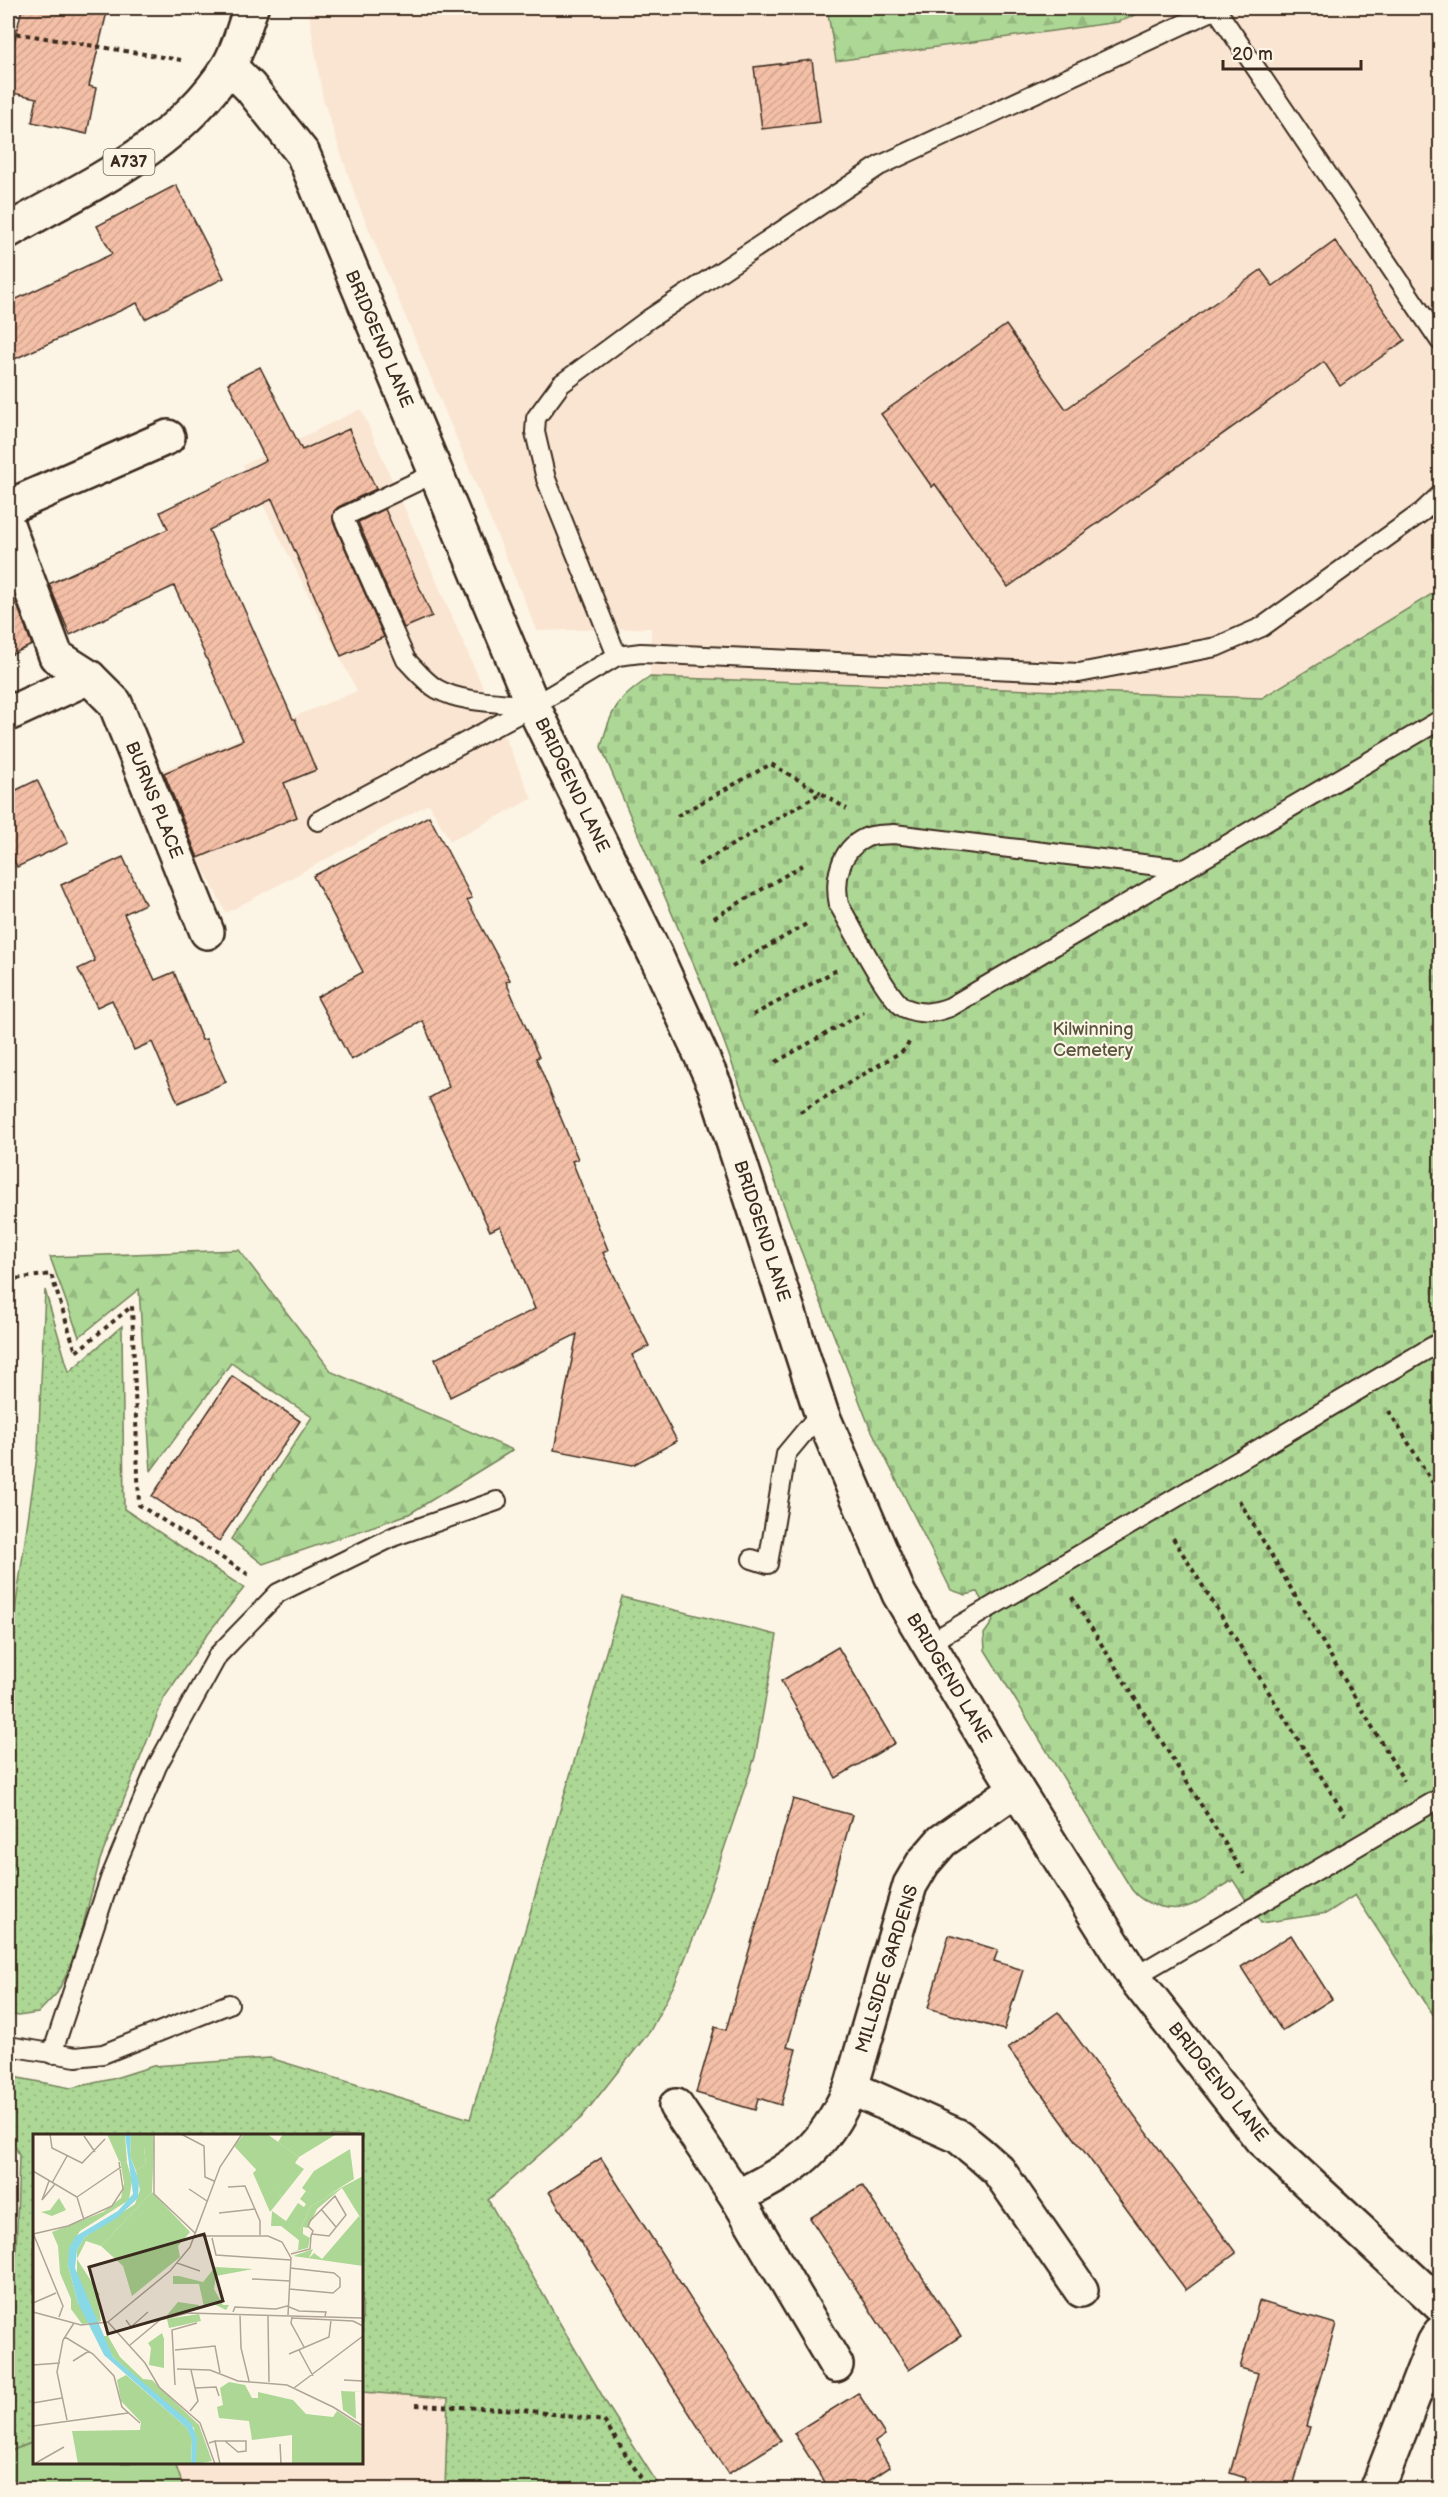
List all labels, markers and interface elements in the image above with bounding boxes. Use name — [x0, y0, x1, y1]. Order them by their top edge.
scale bar — [1223, 33, 1361, 71]
text: 20 m — [1232, 44, 1273, 65]
road number: A737 — [104, 149, 154, 175]
street label: BRIDGEND LANE — [341, 267, 417, 411]
street label: BRIDGEND LANE — [530, 714, 614, 856]
street label: BURNS PLACE — [121, 738, 187, 862]
park label: Kilwinning Cemetery — [1052, 1019, 1134, 1061]
street label: BRIDGEND LANE — [729, 1158, 795, 1304]
street label: BRIDGEND LANE — [902, 1609, 996, 1747]
street label: MILLSIDE GARDENS — [851, 1882, 923, 2056]
street label: BRIDGEND LANE — [1163, 2018, 1273, 2146]
inset map — [33, 2134, 363, 2464]

